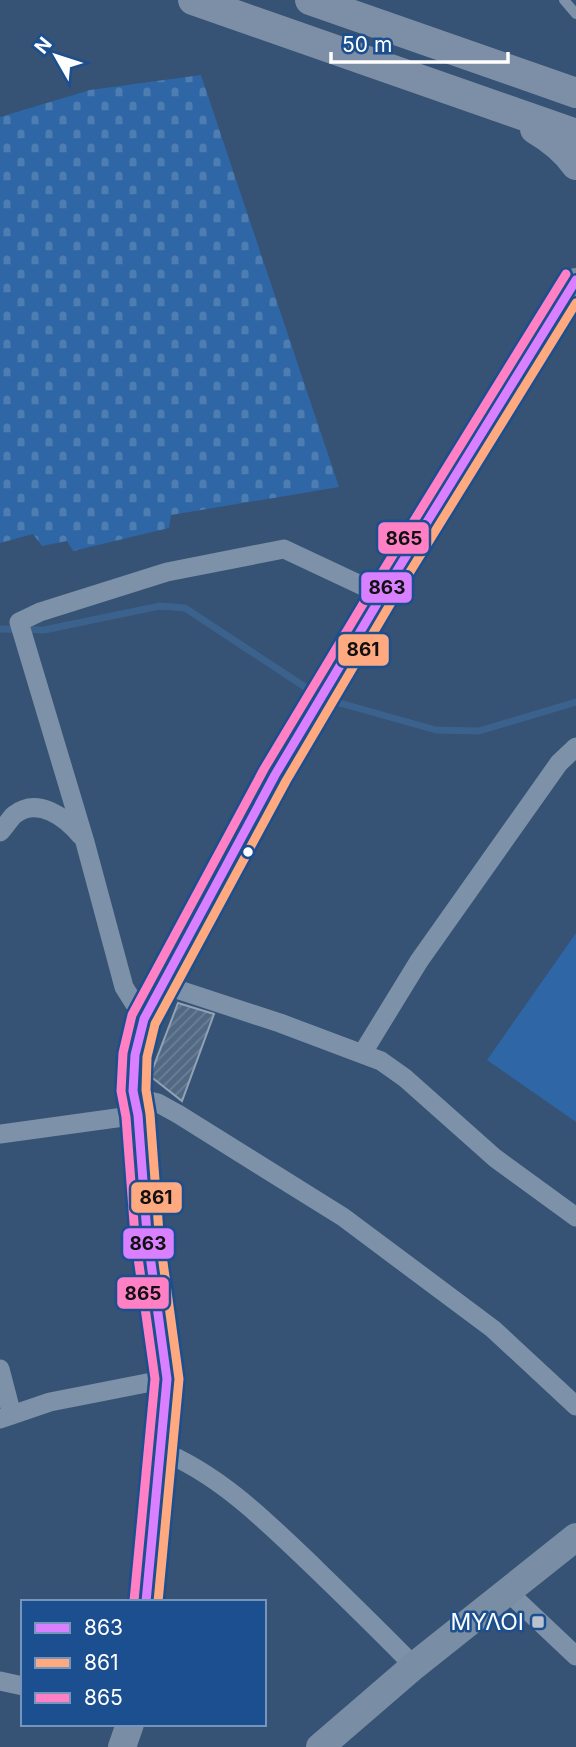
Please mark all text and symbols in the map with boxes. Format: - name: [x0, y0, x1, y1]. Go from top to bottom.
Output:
- north arrow: [21, 21, 91, 91]
- scale bar: [331, 21, 508, 65]
- text: 50 m: [342, 32, 392, 57]
- text: N: [30, 33, 57, 58]
- line badge: 865: [377, 521, 430, 555]
- text: 865: [386, 527, 422, 550]
- line badge: 863: [360, 571, 413, 604]
- text: 863: [369, 576, 405, 599]
- line badge: 861: [337, 633, 390, 667]
- text: 861: [347, 638, 379, 661]
- unlabelled marker: [241, 845, 255, 859]
- line badge: 861: [130, 1181, 183, 1214]
- text: 861: [140, 1186, 172, 1209]
- line badge: 863: [122, 1227, 175, 1260]
- text: 863: [130, 1232, 166, 1255]
- line badge: 865: [116, 1276, 170, 1310]
- text: 865: [125, 1282, 161, 1305]
- legend: [21, 1600, 266, 1726]
- place label: ΜΥΛΟΙ: [450, 1608, 524, 1636]
- marker: ΜΥΛΟΙ: [530, 1614, 546, 1630]
- text: 863: [84, 1615, 123, 1640]
- text: 861: [84, 1650, 119, 1675]
- text: 865: [84, 1685, 123, 1710]

